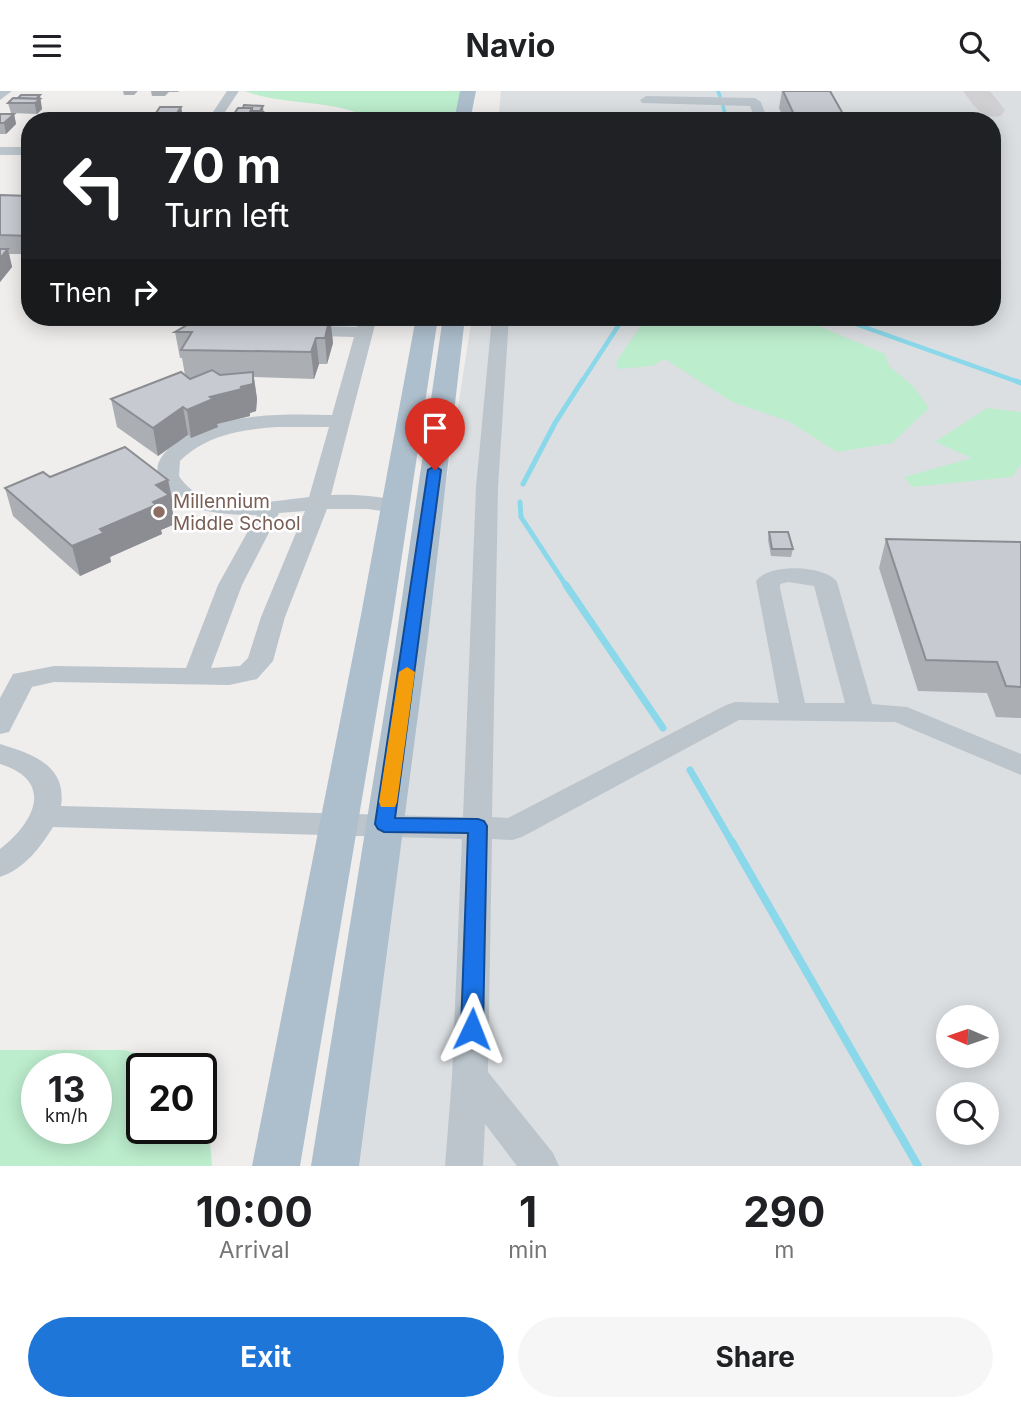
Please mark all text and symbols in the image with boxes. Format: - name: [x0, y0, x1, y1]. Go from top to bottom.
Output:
- text: Navio: [466, 26, 555, 65]
- icon: menu: [28, 27, 66, 65]
- icon: search: [955, 27, 993, 65]
- text: 70 m: [164, 136, 281, 195]
- icon: left: [49, 140, 140, 231]
- text: Turn left: [164, 196, 289, 235]
- icon: right: [126, 273, 164, 311]
- text: Then: [49, 277, 112, 308]
- pin: [405, 398, 465, 470]
- icon: arrive: [416, 409, 454, 447]
- place label: Millennium Middle School: [173, 490, 301, 535]
- marker: Millennium Middle School: [151, 504, 167, 520]
- position arrow: [435, 992, 509, 1066]
- north arrow: [936, 1005, 999, 1067]
- map controls: [936, 1005, 999, 1145]
- speed limit sign: 20: [126, 1053, 217, 1144]
- text: 13: [48, 1068, 85, 1110]
- button: search: [936, 1082, 999, 1145]
- text: km/h: [45, 1105, 88, 1126]
- text: 10:00: [196, 1186, 313, 1237]
- text: 1: [519, 1186, 537, 1237]
- text: 290: [743, 1186, 825, 1237]
- text: Arrival: [219, 1236, 290, 1264]
- text: min: [508, 1236, 548, 1264]
- text: m: [774, 1236, 794, 1264]
- button: Exit: [28, 1317, 504, 1397]
- button: Share: [518, 1317, 993, 1397]

